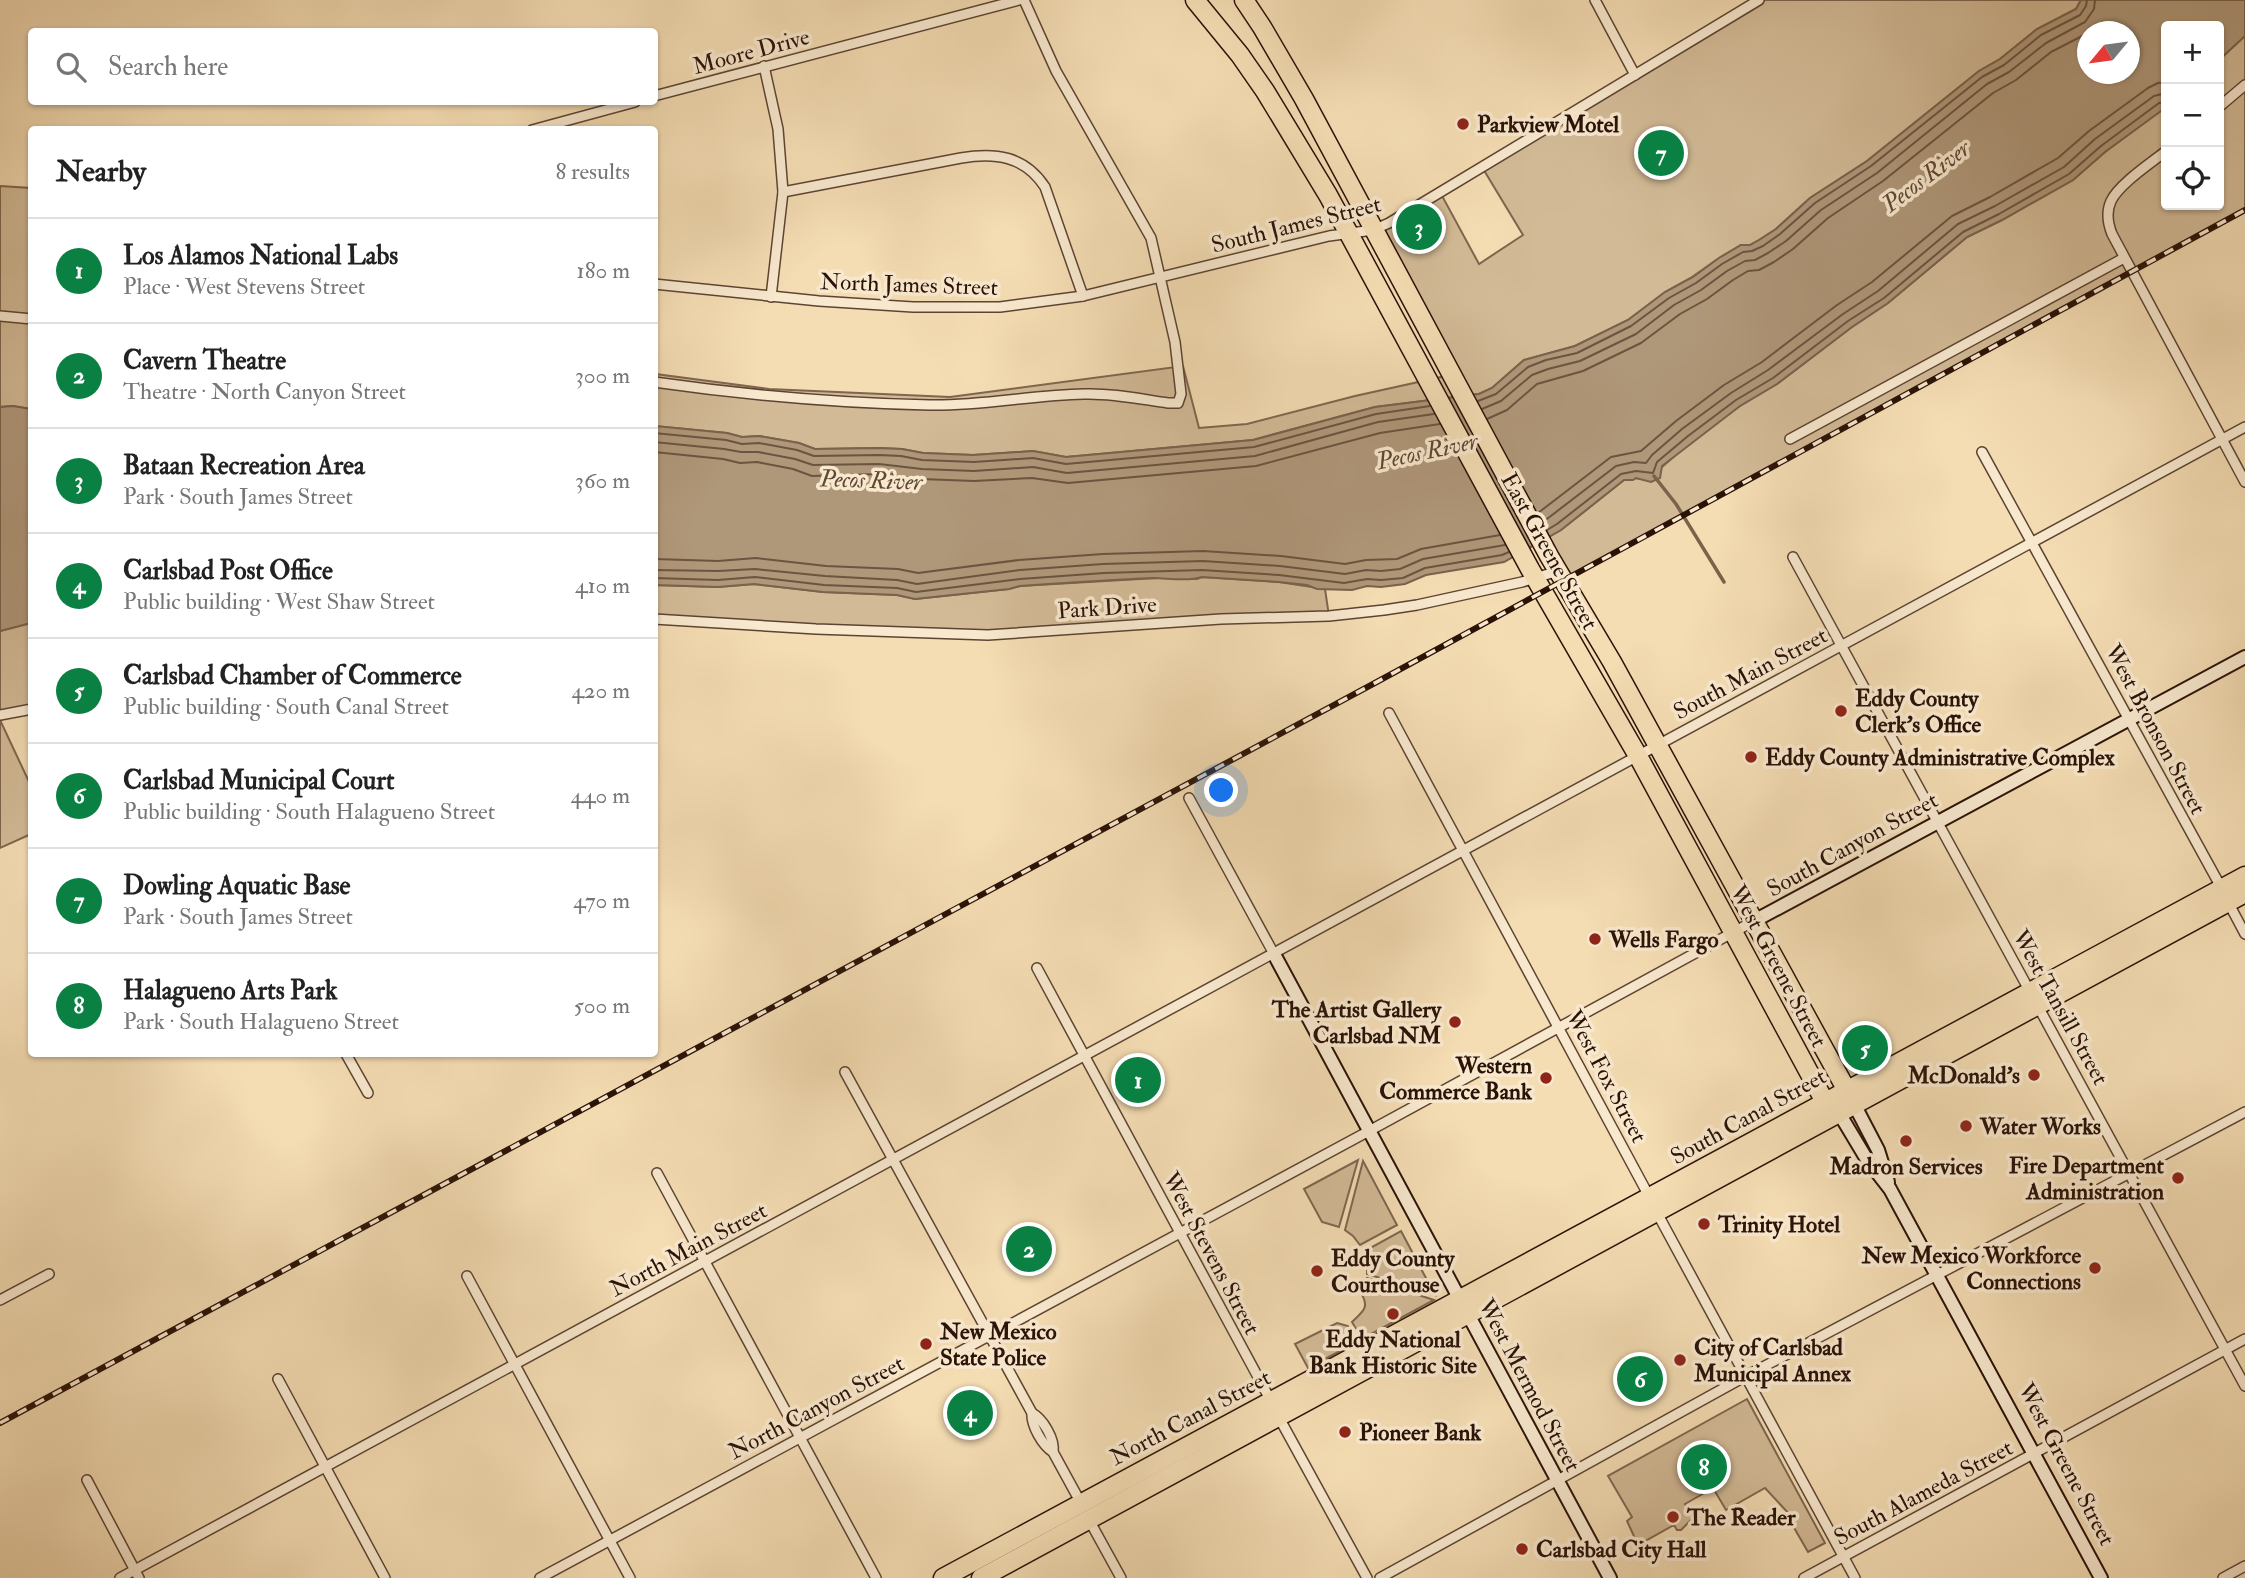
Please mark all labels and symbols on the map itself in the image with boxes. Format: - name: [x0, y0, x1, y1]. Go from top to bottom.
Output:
- north arrow: [2077, 21, 2140, 84]
- street label: Moore Drive: [690, 22, 813, 81]
- place label: Parkview Motel: [1477, 110, 1620, 139]
- marker: Parkview Motel: [1455, 116, 1471, 132]
- pin: 7: [1638, 127, 1684, 179]
- water label: Pecos River: [1875, 133, 1977, 220]
- street label: South James Street: [1208, 189, 1384, 260]
- pin: 3: [1396, 201, 1442, 253]
- street label: North James Street: [820, 267, 998, 302]
- water label: Pecos River: [1373, 425, 1481, 478]
- water label: Pecos River: [818, 463, 924, 498]
- street label: East Greene Street: [1494, 468, 1605, 635]
- street label: Park Drive: [1056, 590, 1158, 625]
- street label: South Main Street: [1668, 621, 1832, 726]
- street label: West Bronson Street: [2098, 638, 2213, 819]
- place label: Eddy County Clerk's Office: [1855, 684, 1982, 739]
- marker: Eddy County Clerk's Office: [1833, 703, 1849, 719]
- place label: Eddy County Administrative Complex: [1765, 743, 2116, 773]
- marker: Eddy County Administrative Complex: [1743, 749, 1759, 765]
- your location: [1204, 773, 1238, 807]
- street label: South Canyon Street: [1762, 785, 1943, 903]
- street label: West Greene Street: [1723, 879, 1834, 1052]
- street label: West Tansill Street: [2005, 924, 2115, 1090]
- place label: Wells Fargo: [1608, 925, 1719, 955]
- marker: Wells Fargo: [1587, 931, 1603, 947]
- place label: The Artist Gallery Carlsbad NM: [1271, 995, 1442, 1050]
- street label: West Fox Street: [1559, 1004, 1654, 1148]
- marker: The Artist Gallery Carlsbad NM: [1447, 1014, 1463, 1030]
- pin: 5: [1842, 1022, 1888, 1074]
- place label: Western Commerce Bank: [1379, 1051, 1533, 1106]
- pin: 1: [1115, 1054, 1161, 1106]
- place label: McDonald's: [1906, 1061, 2020, 1090]
- street label: South Canal Street: [1665, 1062, 1831, 1171]
- marker: McDonald's: [2026, 1067, 2042, 1083]
- marker: Western Commerce Bank: [1538, 1070, 1554, 1086]
- place label: Water Works: [1979, 1112, 2101, 1141]
- marker: Water Works: [1958, 1118, 1974, 1134]
- marker: Madron Services: [1898, 1133, 1914, 1149]
- place label: Fire Department Administration: [2009, 1151, 2165, 1206]
- place label: Madron Services: [1828, 1152, 1983, 1181]
- street label: West Stevens Street: [1156, 1166, 1267, 1340]
- marker: Fire Department Administration: [2170, 1170, 2186, 1186]
- street label: North Main Street: [605, 1196, 772, 1303]
- place label: Trinity Hotel: [1717, 1210, 1841, 1240]
- marker: Trinity Hotel: [1696, 1216, 1712, 1232]
- pin: 2: [1006, 1223, 1052, 1275]
- place label: New Mexico Workforce Connections: [1861, 1241, 2081, 1296]
- place label: Eddy County Courthouse: [1331, 1244, 1455, 1299]
- marker: New Mexico Workforce Connections: [2087, 1260, 2103, 1276]
- marker: Eddy County Courthouse: [1309, 1263, 1325, 1279]
- street label: West Mermod Street: [1471, 1293, 1587, 1477]
- marker: Eddy National Bank Historic Site: [1385, 1306, 1401, 1322]
- place label: New Mexico State Police: [939, 1317, 1057, 1372]
- place label: Eddy National Bank Historic Site: [1309, 1325, 1477, 1380]
- place label: City of Carlsbad Municipal Annex: [1693, 1333, 1852, 1389]
- marker: New Mexico State Police: [918, 1336, 934, 1352]
- street label: North Canyon Street: [723, 1349, 909, 1466]
- marker: City of Carlsbad Municipal Annex: [1672, 1352, 1688, 1368]
- pin: 6: [1617, 1353, 1663, 1405]
- street label: North Canal Street: [1105, 1363, 1276, 1472]
- street label: West Greene Street: [2011, 1377, 2122, 1550]
- pin: 4: [947, 1387, 993, 1439]
- place label: Pioneer Bank: [1359, 1418, 1482, 1447]
- marker: Pioneer Bank: [1337, 1424, 1353, 1440]
- street label: South Alameda Street: [1829, 1433, 2018, 1552]
- pin: 8: [1681, 1441, 1727, 1493]
- place label: The Reader: [1686, 1503, 1796, 1532]
- marker: The Reader: [1665, 1509, 1681, 1525]
- place label: Carlsbad City Hall: [1536, 1535, 1708, 1565]
- marker: Carlsbad City Hall: [1514, 1541, 1530, 1557]

